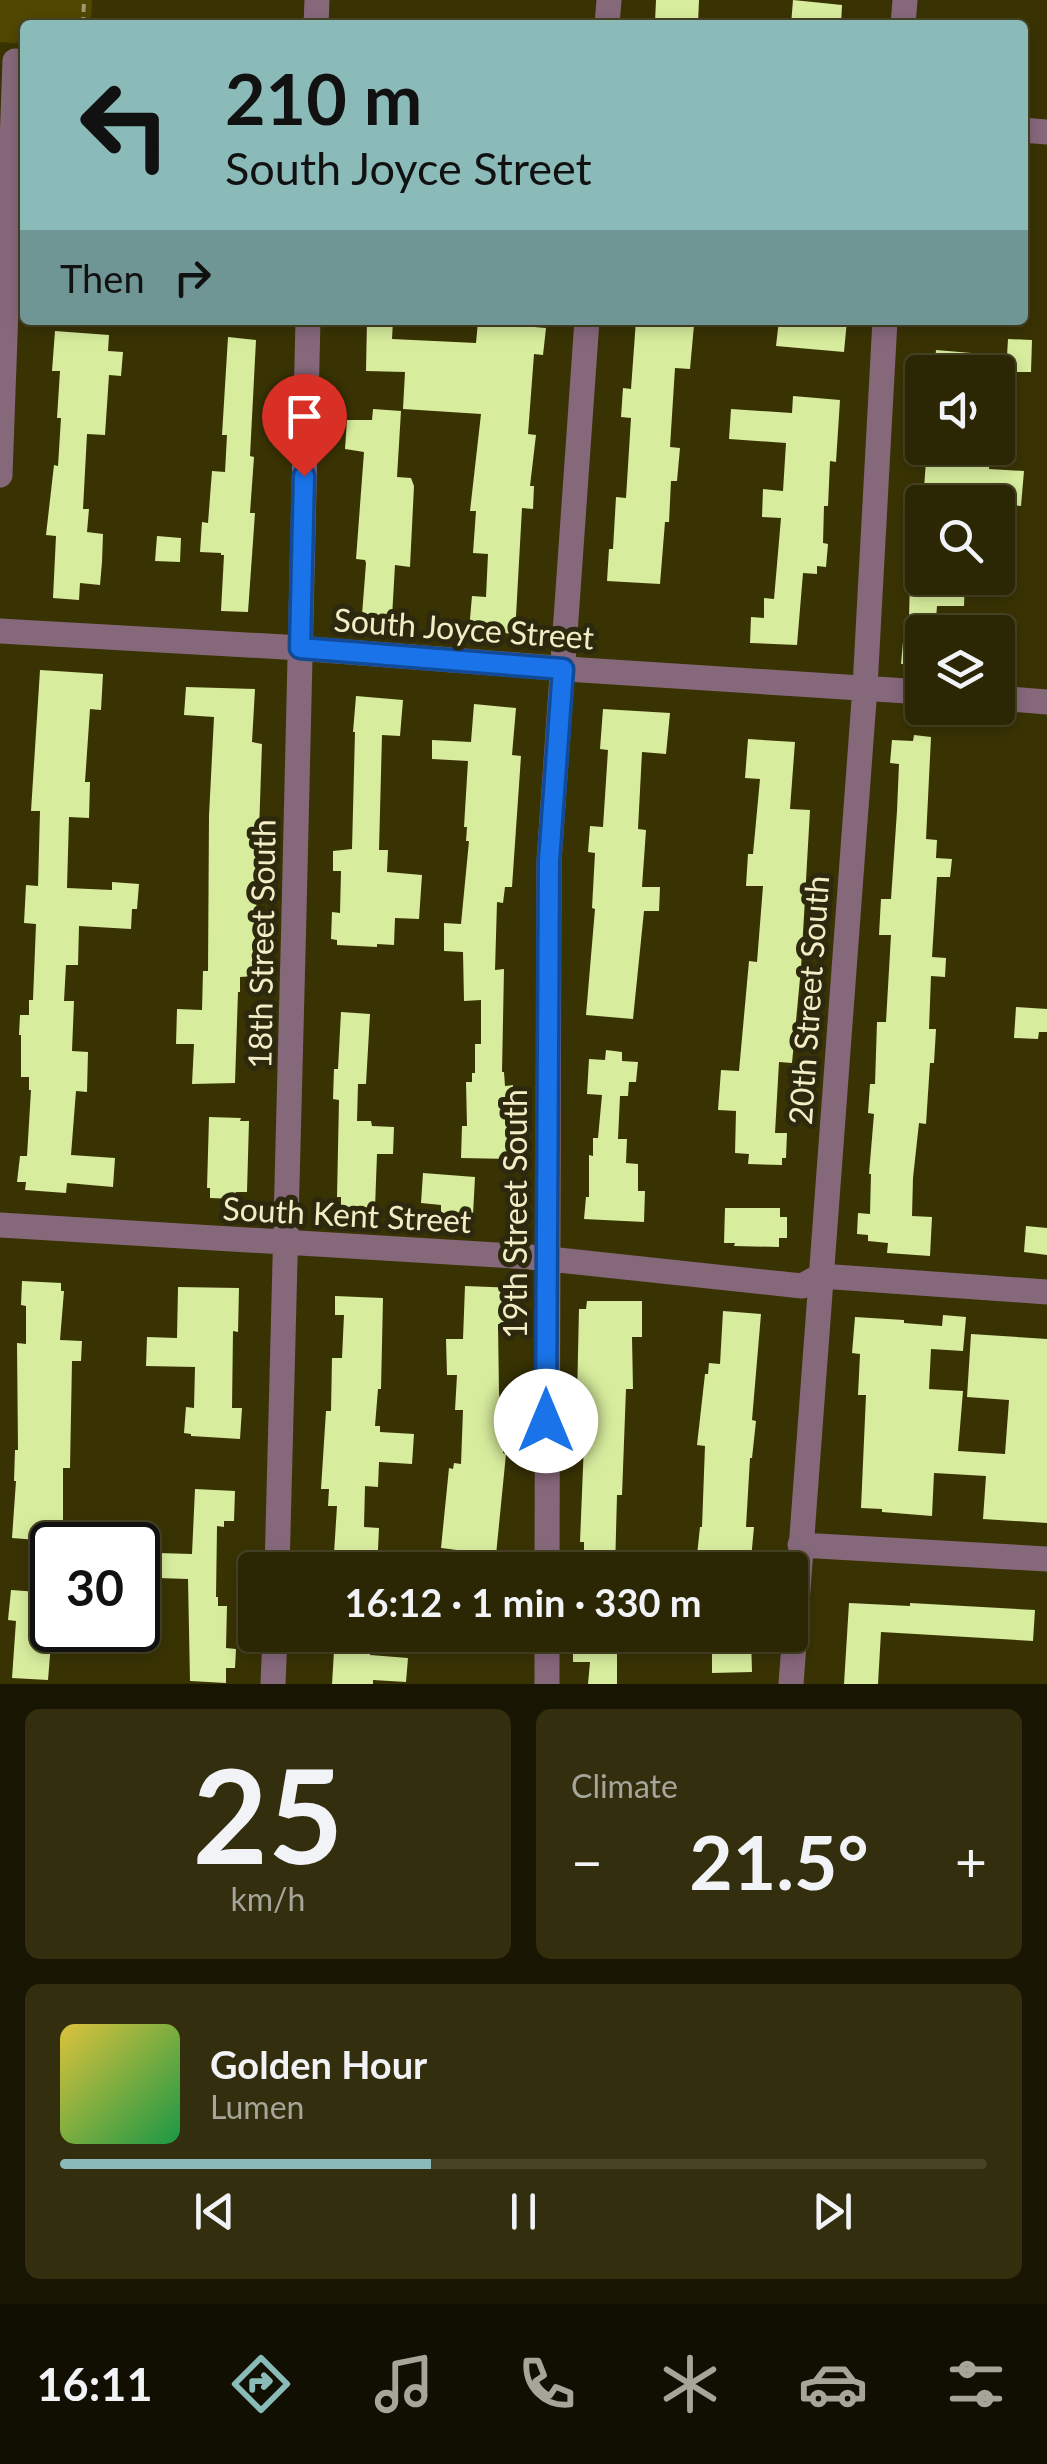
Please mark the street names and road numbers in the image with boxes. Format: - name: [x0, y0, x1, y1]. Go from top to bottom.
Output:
- street label: South Joyce Street: [333, 599, 596, 657]
- street label: 18th Street South: [239, 819, 283, 1069]
- street label: 20th Street South: [780, 874, 836, 1126]
- street label: 19th Street South: [495, 1089, 534, 1339]
- street label: South Kent Street: [222, 1188, 473, 1240]

